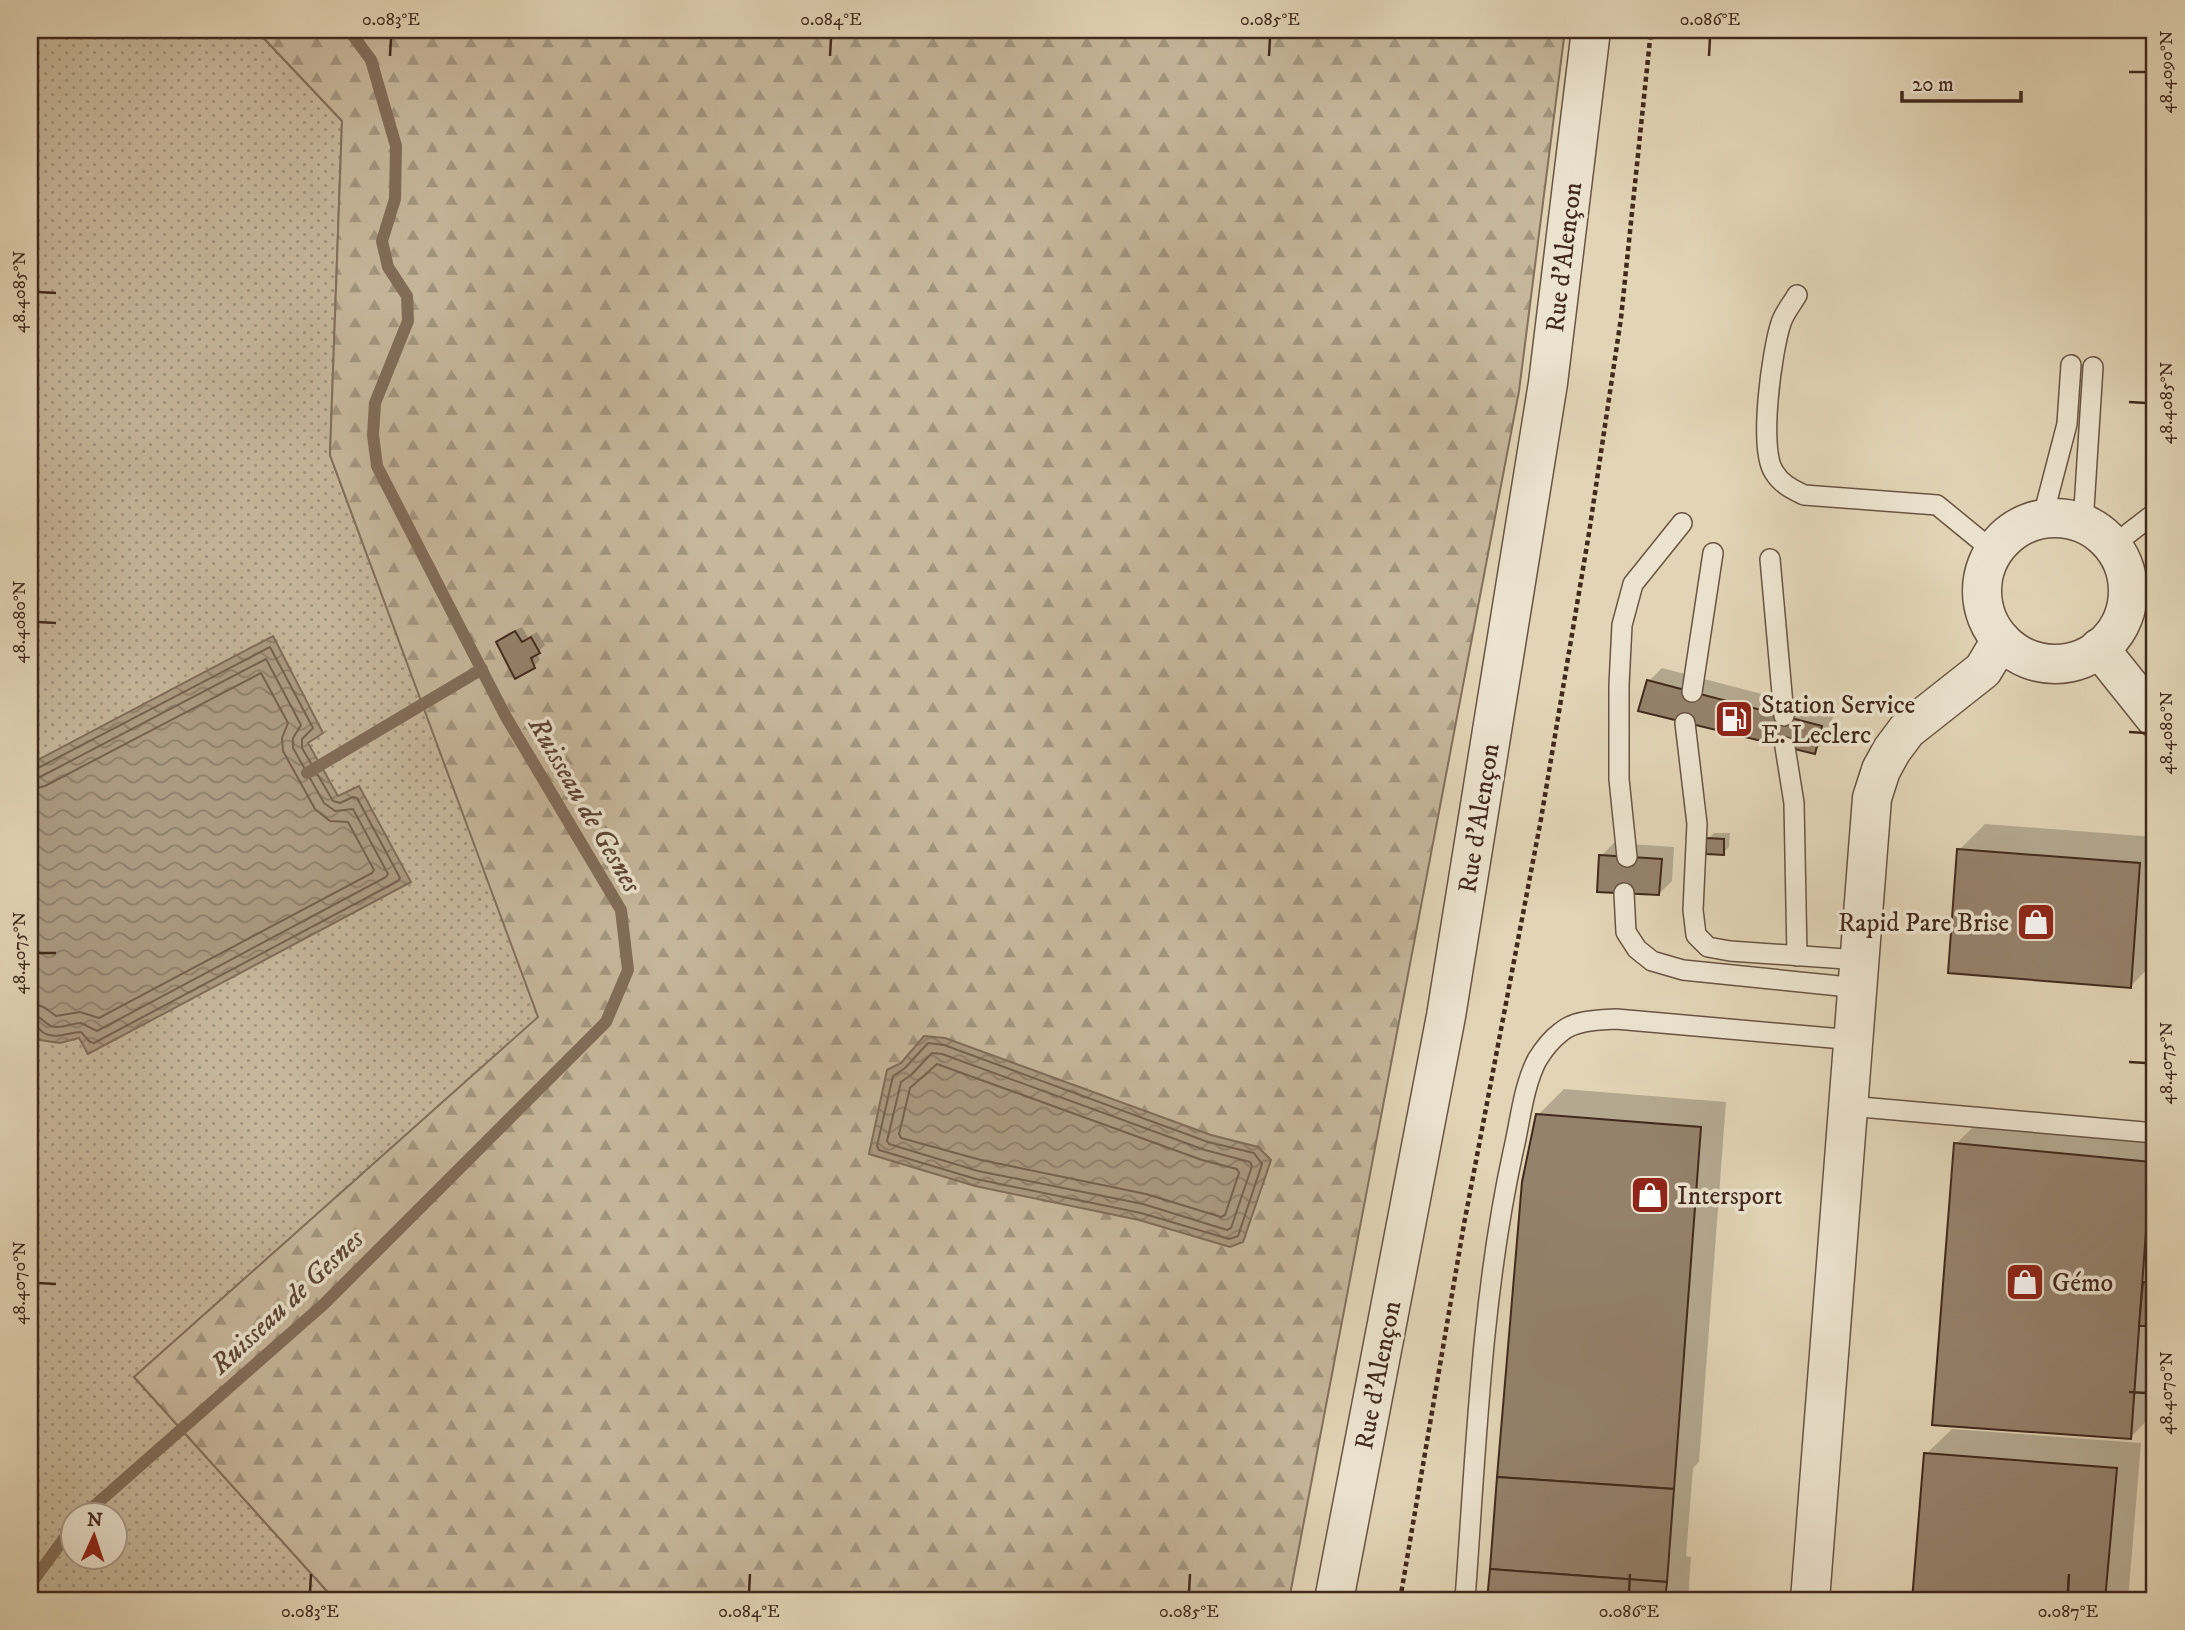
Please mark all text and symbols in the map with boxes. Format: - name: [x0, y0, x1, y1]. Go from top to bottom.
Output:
- text: 0.083°E: [362, 9, 420, 31]
- text: 0.084°E: [800, 9, 862, 31]
- text: 0.085°E: [1240, 9, 1300, 31]
- text: 0.086°E: [1680, 9, 1741, 31]
- text: 48.4090°N: [2156, 30, 2178, 114]
- scale bar: [1902, 60, 2021, 104]
- text: 20 m: [1912, 72, 1954, 98]
- street label: Rue d'Alençon: [1539, 180, 1590, 334]
- text: 48.4085°N: [9, 251, 31, 333]
- text: 48.4085°N: [2156, 362, 2178, 444]
- text: 48.4080°N: [9, 580, 31, 664]
- place label: Station Service E. Leclerc: [1761, 689, 1915, 752]
- text: 48.4080°N: [2156, 691, 2178, 775]
- fuel station icon: Station Service E. Leclerc: [1713, 698, 1755, 740]
- water label: Ruisseau de Gesnes: [520, 710, 649, 899]
- street label: Rue d'Alençon: [1451, 741, 1508, 895]
- shop icon: Rapid Pare Brise: [2015, 901, 2057, 943]
- place label: Rapid Pare Brise: [1838, 907, 2009, 940]
- text: 48.4075°N: [9, 911, 31, 994]
- text: 48.4075°N: [2156, 1021, 2178, 1104]
- shop icon: Intersport: [1629, 1174, 1671, 1216]
- place label: Intersport: [1677, 1180, 1782, 1213]
- water label: Ruisseau de Gesnes: [202, 1222, 371, 1383]
- text: 48.4070°N: [9, 1241, 31, 1325]
- shop icon: Gémo: [2004, 1261, 2046, 1303]
- place label: Gémo: [2052, 1267, 2113, 1300]
- street label: Rue d'Alençon: [1348, 1298, 1409, 1453]
- text: 48.4070°N: [2156, 1351, 2178, 1435]
- north arrow: [60, 1500, 130, 1570]
- text: N: [86, 1509, 104, 1532]
- text: 0.083°E: [281, 1601, 339, 1623]
- text: 0.084°E: [718, 1601, 780, 1623]
- text: 0.085°E: [1159, 1601, 1219, 1623]
- text: 0.086°E: [1599, 1601, 1660, 1623]
- text: 0.087°E: [2038, 1601, 2099, 1623]

